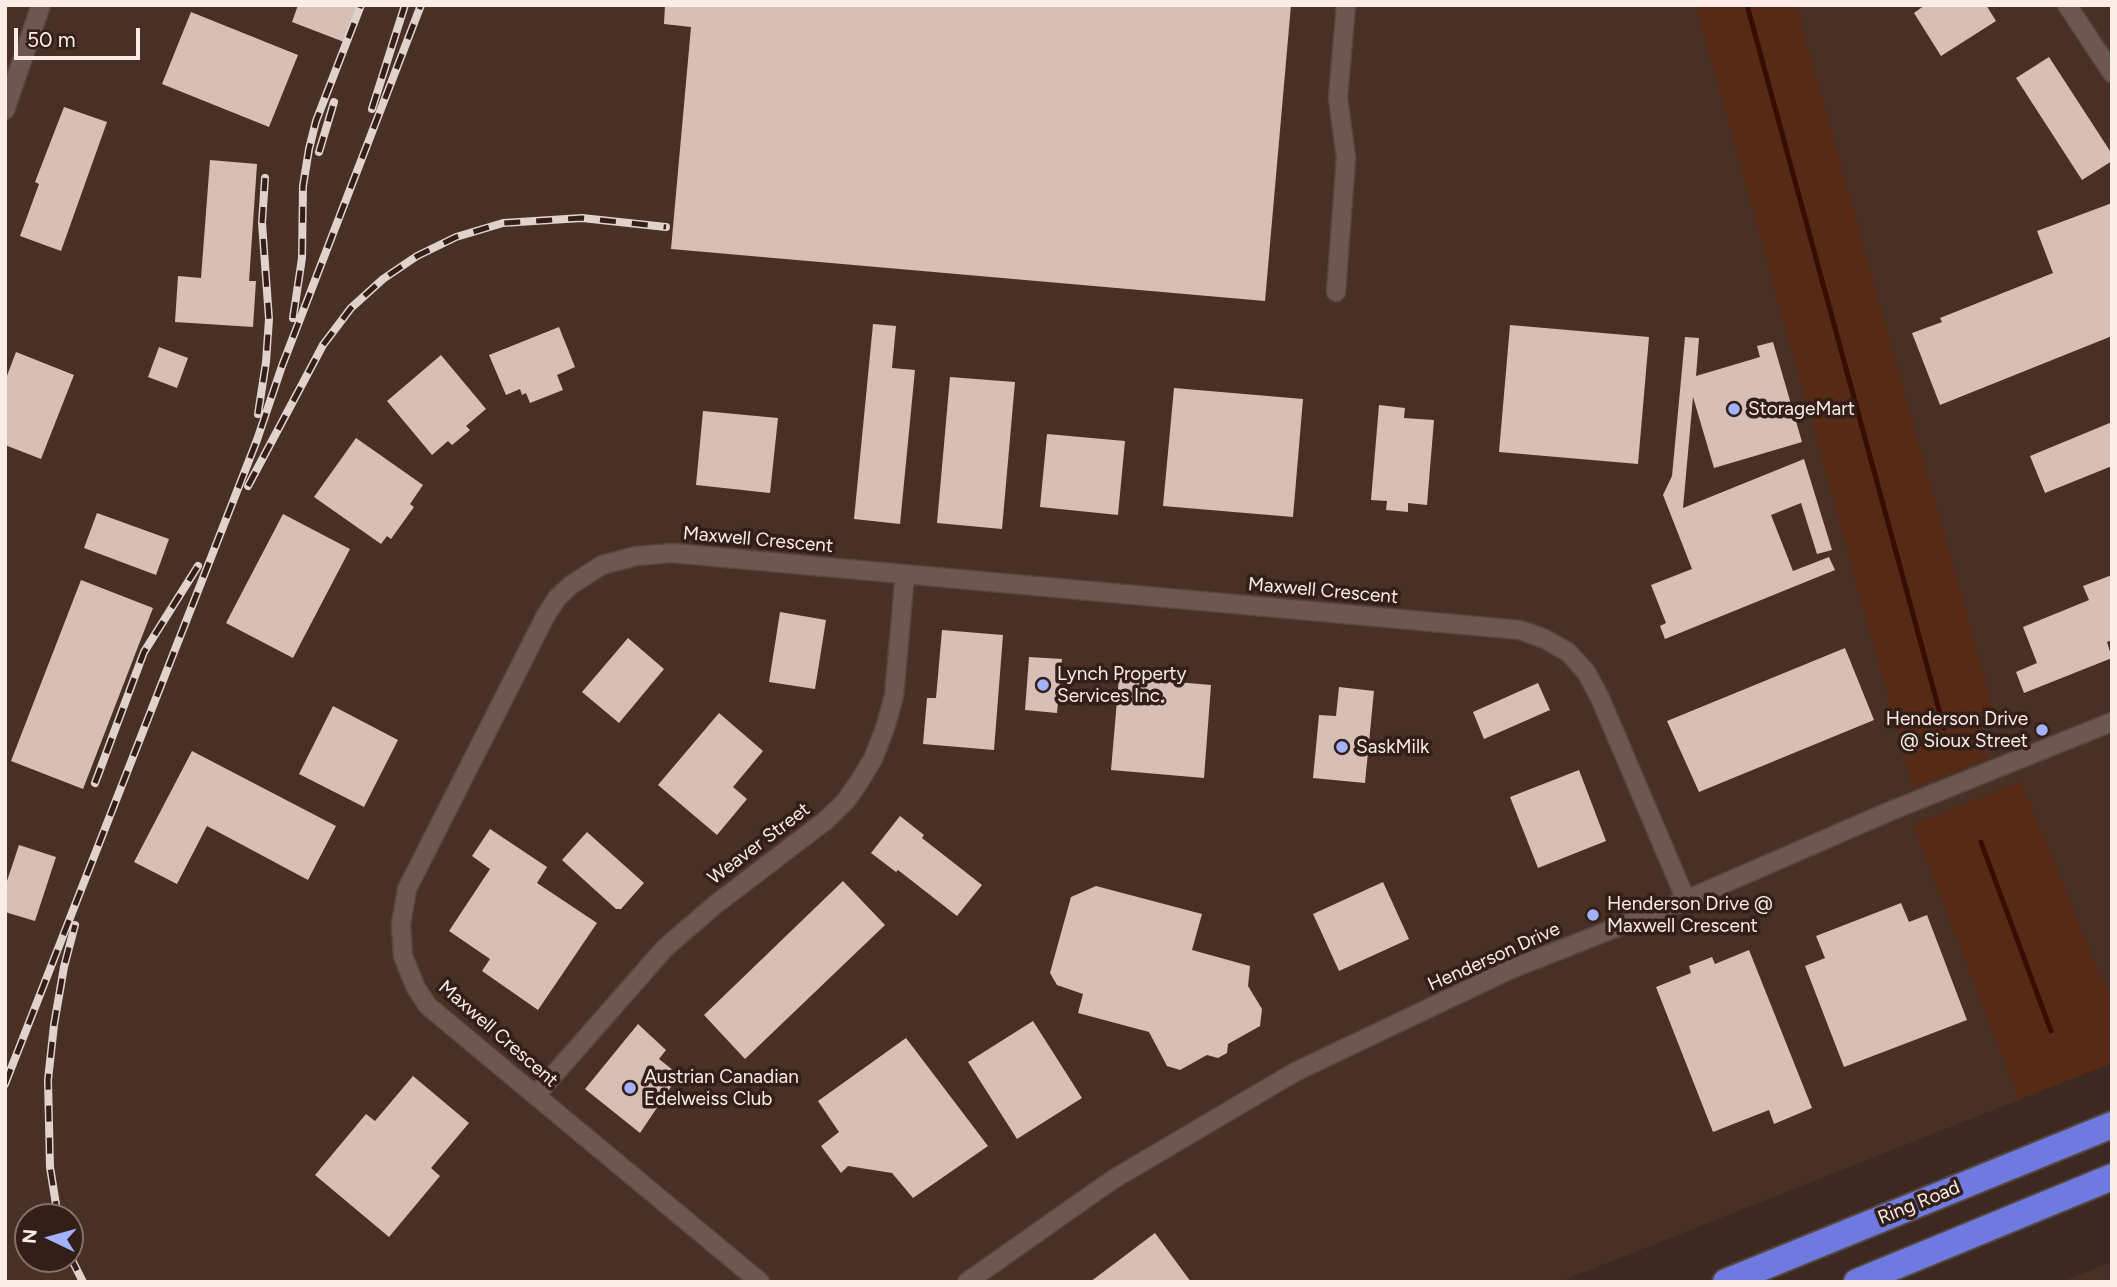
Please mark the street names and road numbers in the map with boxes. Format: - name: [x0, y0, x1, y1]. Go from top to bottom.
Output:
- street label: Maxwell Crescent: [682, 522, 834, 558]
- street label: Maxwell Crescent: [1247, 573, 1399, 609]
- street label: Weaver Street: [704, 798, 814, 890]
- street label: Henderson Drive: [1424, 918, 1564, 996]
- street label: Maxwell Crescent: [434, 976, 562, 1092]
- street label: Ring Road: [1875, 1176, 1963, 1230]

